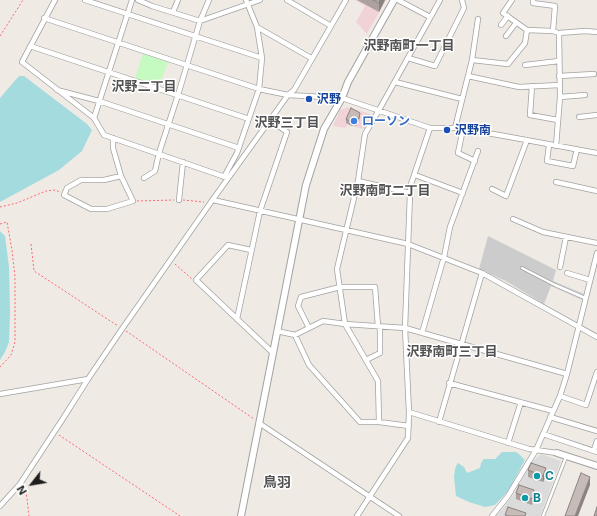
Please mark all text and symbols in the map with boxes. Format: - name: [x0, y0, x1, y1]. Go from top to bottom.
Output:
- district label: 沢野南町一丁目: [364, 38, 454, 54]
- district label: 沢野二丁目: [112, 79, 176, 95]
- place label: 沢野: [317, 92, 341, 106]
- marker: 沢野: [304, 94, 314, 104]
- place label: ローソン: [362, 114, 410, 128]
- district label: 沢野三丁目: [255, 115, 319, 131]
- marker: ローソン: [349, 116, 359, 126]
- place label: 沢野南: [455, 123, 491, 137]
- marker: 沢野南: [442, 125, 452, 135]
- district label: 沢野南町二丁目: [340, 183, 430, 199]
- district label: 沢野南町三丁目: [407, 344, 497, 360]
- north arrow: [12, 464, 52, 504]
- place label: C: [545, 469, 554, 483]
- marker: C: [532, 471, 542, 481]
- district label: 鳥羽: [263, 475, 291, 491]
- text: N: [14, 483, 30, 497]
- place label: B: [533, 491, 541, 505]
- marker: B: [520, 493, 530, 503]

